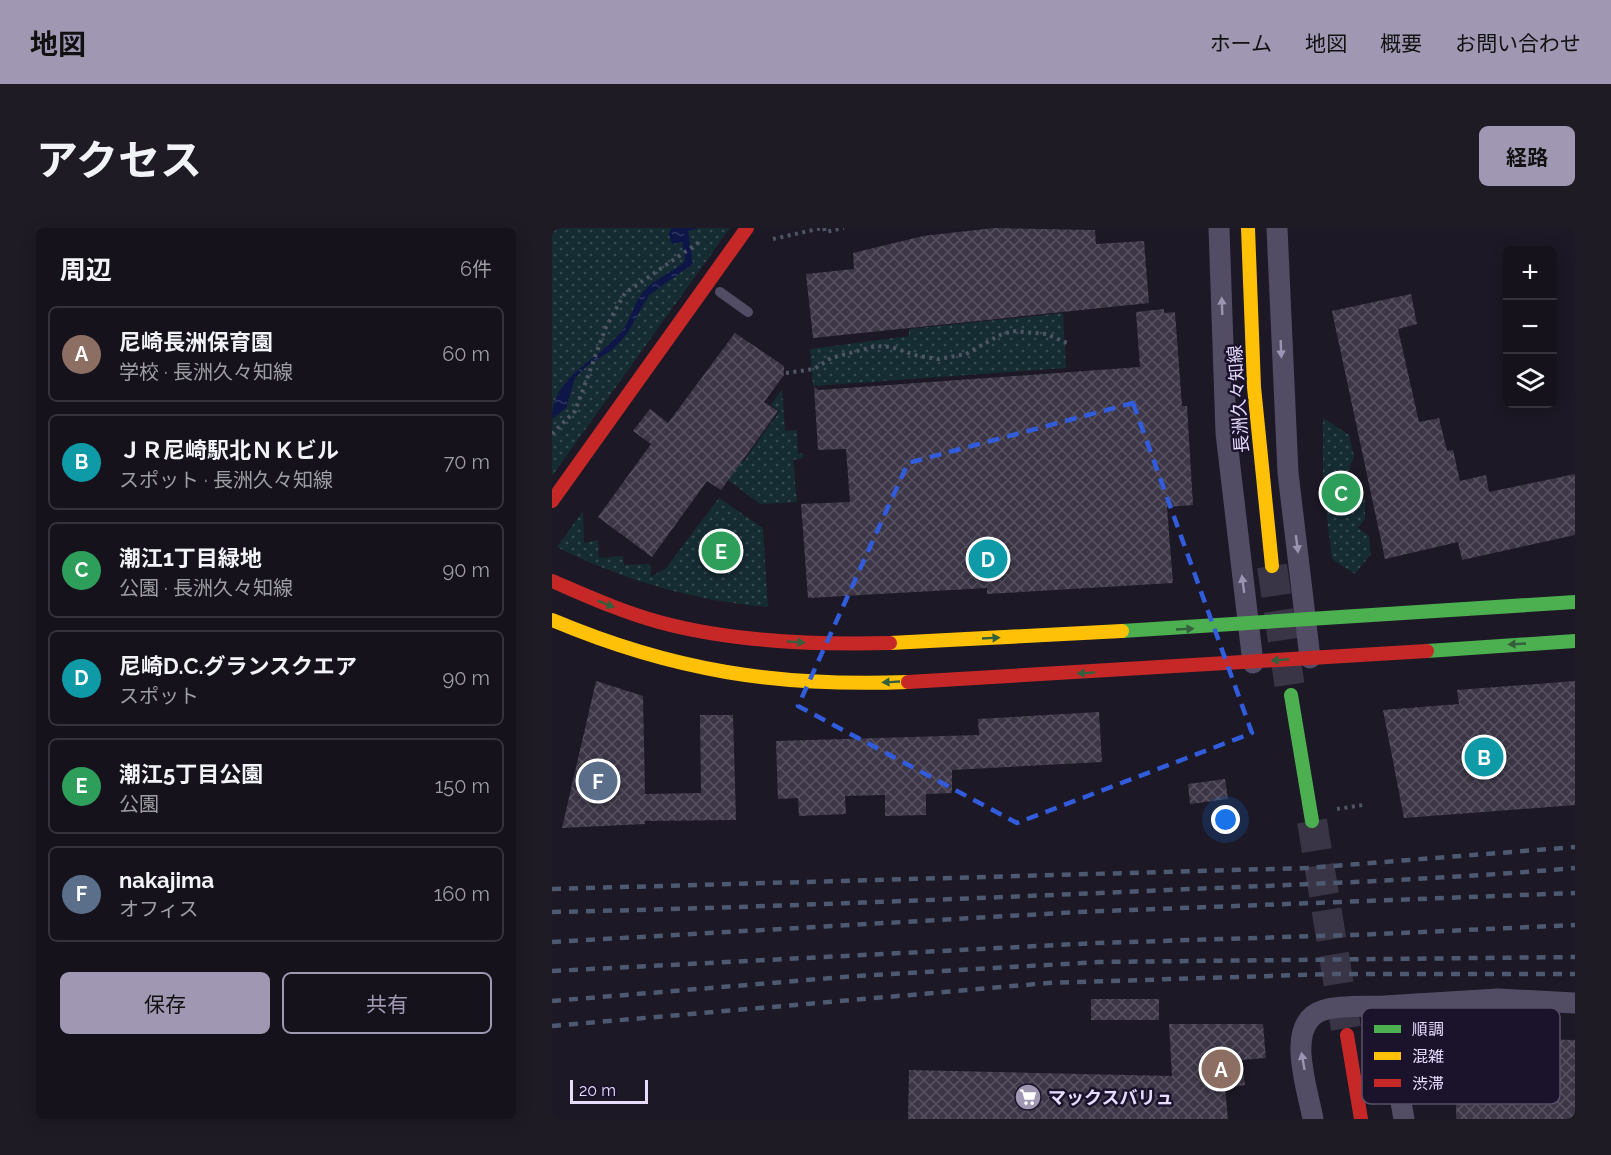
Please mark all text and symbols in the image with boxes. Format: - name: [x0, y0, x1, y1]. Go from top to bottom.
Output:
- text: 地図: [30, 28, 86, 61]
- text: ホーム: [1210, 31, 1272, 56]
- text: 地図: [1305, 31, 1347, 56]
- text: 概要: [1380, 31, 1422, 56]
- text: お問い合わせ: [1455, 31, 1581, 56]
- button: 経路: [1479, 126, 1575, 186]
- text: アクセス: [36, 136, 202, 185]
- map controls: [1503, 246, 1557, 408]
- button: +: [1503, 246, 1557, 300]
- text: 周辺: [60, 255, 112, 285]
- text: 6件: [460, 257, 492, 281]
- one-way arrow: [1217, 296, 1226, 315]
- button: −: [1503, 300, 1557, 354]
- text: 尼崎長洲保育園: [119, 329, 273, 355]
- one-way arrow: [1277, 340, 1286, 359]
- text: A: [75, 342, 88, 366]
- text: 60 m: [442, 342, 490, 366]
- street label: 長洲久々知線: [1224, 344, 1252, 454]
- button: layers: [1503, 354, 1557, 408]
- text: 学校 · 長洲久々知線: [119, 360, 293, 384]
- text: ＪＲ尼崎駅北ＮＫビル: [119, 437, 339, 463]
- text: B: [75, 450, 88, 474]
- text: 70 m: [444, 450, 490, 474]
- text: スポット · 長洲久々知線: [119, 468, 333, 492]
- pin: C: [1322, 470, 1360, 516]
- pin: E: [702, 528, 740, 574]
- one-way arrow: [1293, 534, 1302, 553]
- pin: D: [968, 536, 1008, 582]
- text: 潮江1丁目緑地: [119, 545, 262, 571]
- text: C: [75, 558, 88, 582]
- text: 90 m: [443, 558, 490, 582]
- one-way arrow: [1238, 574, 1248, 593]
- text: 公園 · 長洲久々知線: [119, 576, 293, 600]
- one-way arrow: [597, 599, 615, 609]
- one-way arrow: [1176, 624, 1195, 633]
- one-way arrow: [981, 634, 1000, 643]
- one-way arrow: [786, 637, 805, 647]
- one-way arrow: [1507, 639, 1526, 649]
- text: 尼崎D.C.グランスクエア: [119, 653, 357, 679]
- one-way arrow: [1271, 655, 1290, 665]
- text: D: [74, 666, 89, 690]
- text: 90 m: [443, 666, 490, 690]
- one-way arrow: [1076, 668, 1095, 677]
- one-way arrow: [881, 677, 900, 686]
- text: スポット: [119, 684, 199, 708]
- pin: B: [1464, 734, 1504, 780]
- pin: F: [578, 758, 618, 804]
- text: 潮江5丁目公園: [119, 761, 263, 787]
- text: E: [75, 774, 88, 798]
- text: 150 m: [435, 774, 490, 798]
- text: 公園: [119, 792, 159, 816]
- your location: [1211, 805, 1240, 834]
- text: nakajima: [119, 867, 214, 893]
- text: F: [76, 882, 87, 906]
- text: 160 m: [434, 882, 490, 906]
- text: オフィス: [119, 897, 199, 921]
- button: 保存: [60, 972, 270, 1034]
- button: 共有: [282, 972, 492, 1034]
- legend: [1362, 1008, 1560, 1104]
- text: 順調: [1412, 1020, 1444, 1039]
- pin: A: [1202, 1046, 1240, 1092]
- text: 混雑: [1412, 1047, 1444, 1066]
- one-way arrow: [1298, 1052, 1307, 1071]
- text: 渋滞: [1412, 1074, 1444, 1093]
- scale bar: [570, 1077, 648, 1104]
- text: 20 m: [579, 1081, 616, 1100]
- supermarket icon: マックスバリュ: [1013, 1082, 1043, 1112]
- place label: マックスバリュ: [1048, 1087, 1173, 1108]

